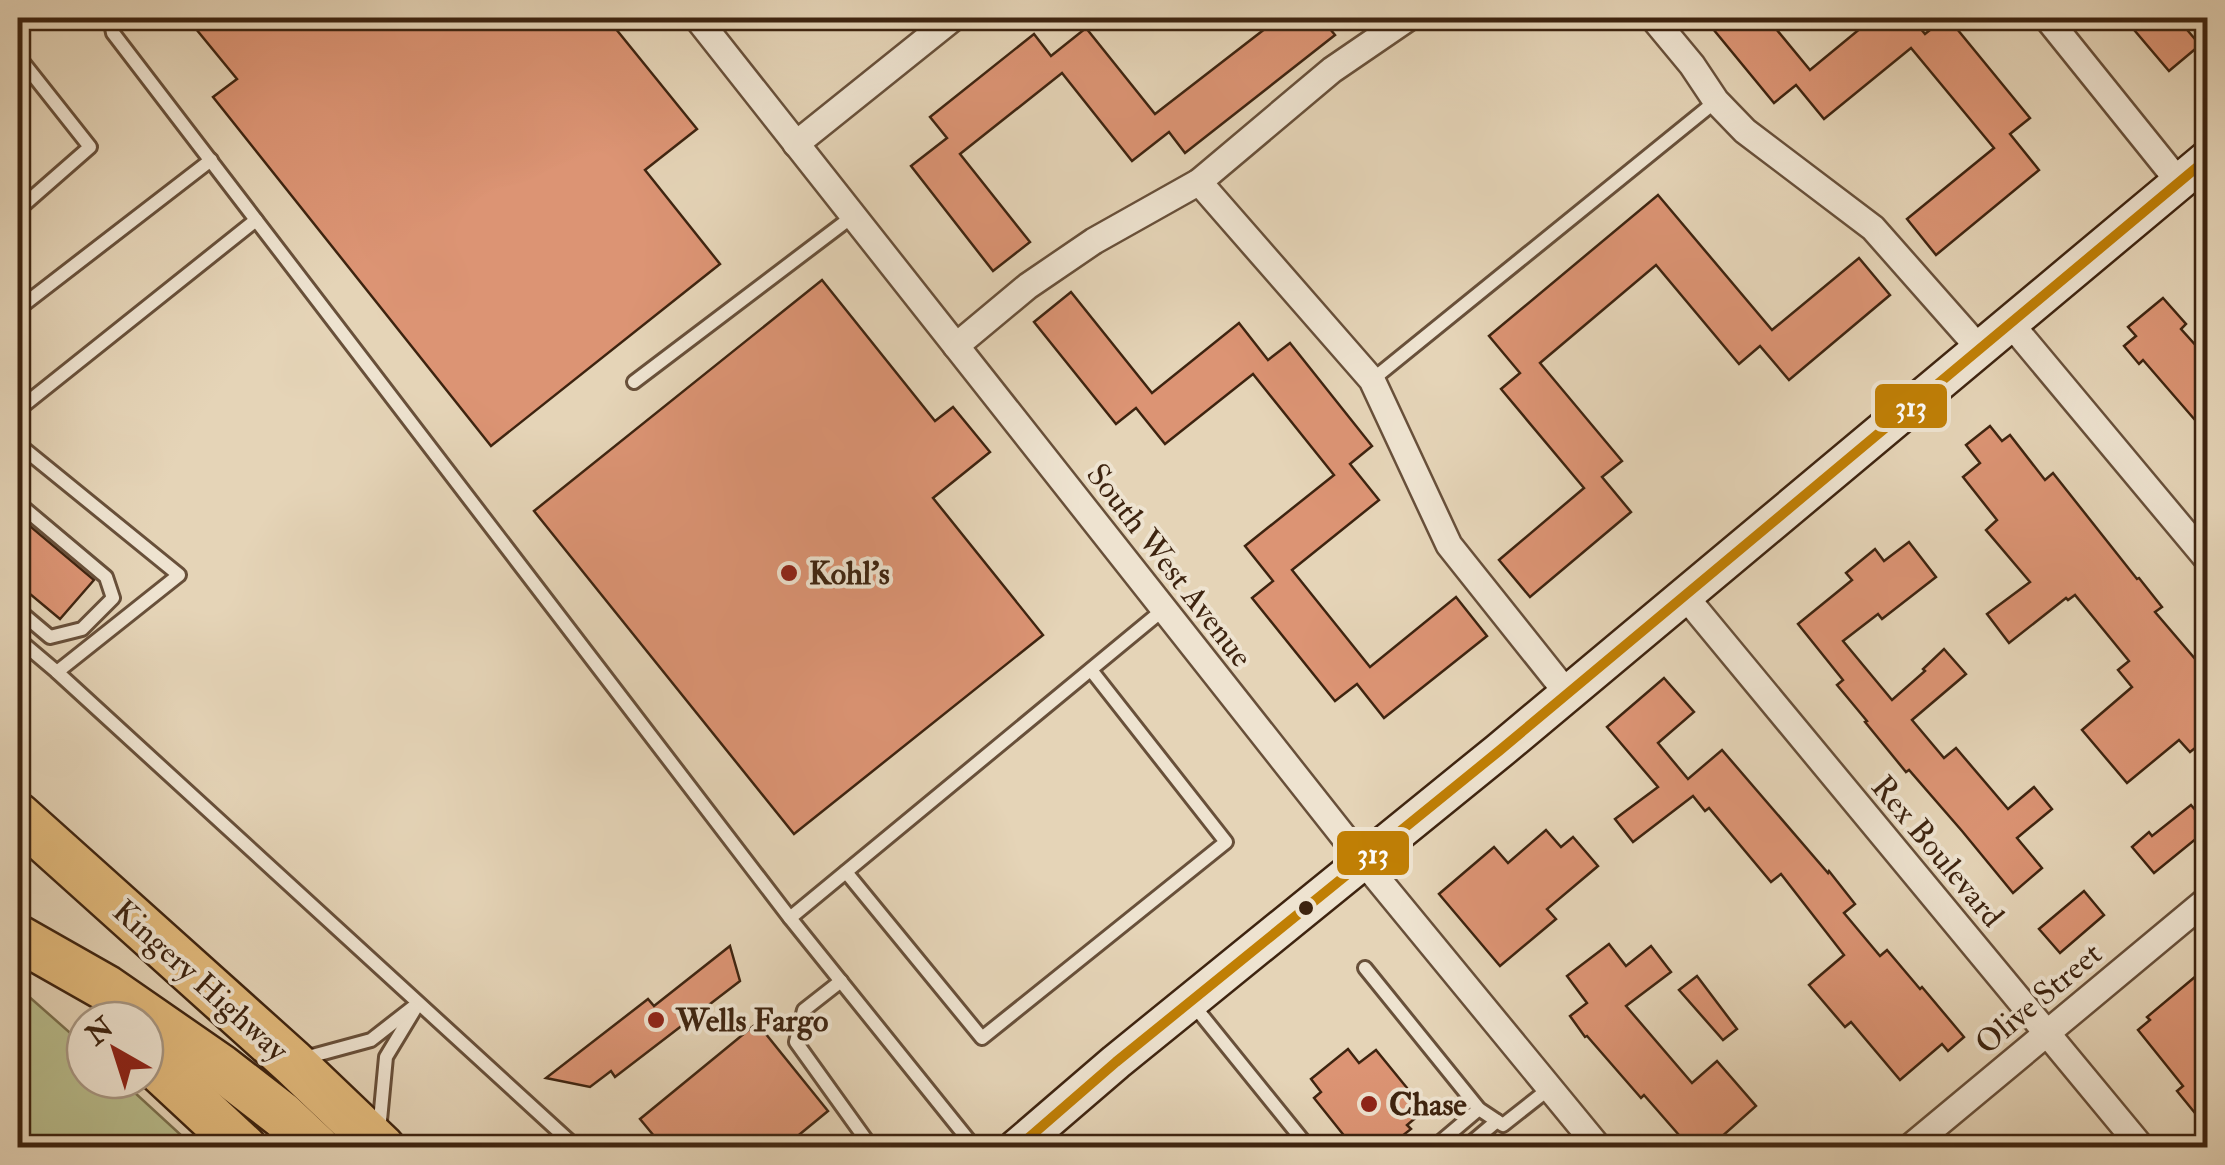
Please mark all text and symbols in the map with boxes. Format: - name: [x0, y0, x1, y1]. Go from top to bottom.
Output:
- line badge: 313: [1873, 382, 1949, 430]
- text: 313: [1895, 390, 1927, 425]
- street label: South West Avenue: [1077, 456, 1261, 675]
- place label: Kohl's: [809, 554, 890, 594]
- marker: Kohl's: [778, 562, 800, 584]
- street label: Rex Boulevard: [1862, 768, 2012, 936]
- line badge: 313: [1335, 829, 1411, 877]
- text: 313: [1357, 837, 1389, 872]
- street label: Kingery Highway: [104, 891, 297, 1071]
- unlabelled marker: [1296, 898, 1316, 918]
- street label: Olive Street: [1967, 934, 2110, 1063]
- north arrow: [65, 1000, 165, 1100]
- place label: Wells Fargo: [675, 1001, 828, 1041]
- marker: Wells Fargo: [645, 1009, 667, 1031]
- text: N: [79, 1010, 122, 1054]
- place label: Chase: [1389, 1085, 1467, 1125]
- marker: Chase: [1358, 1093, 1380, 1115]

